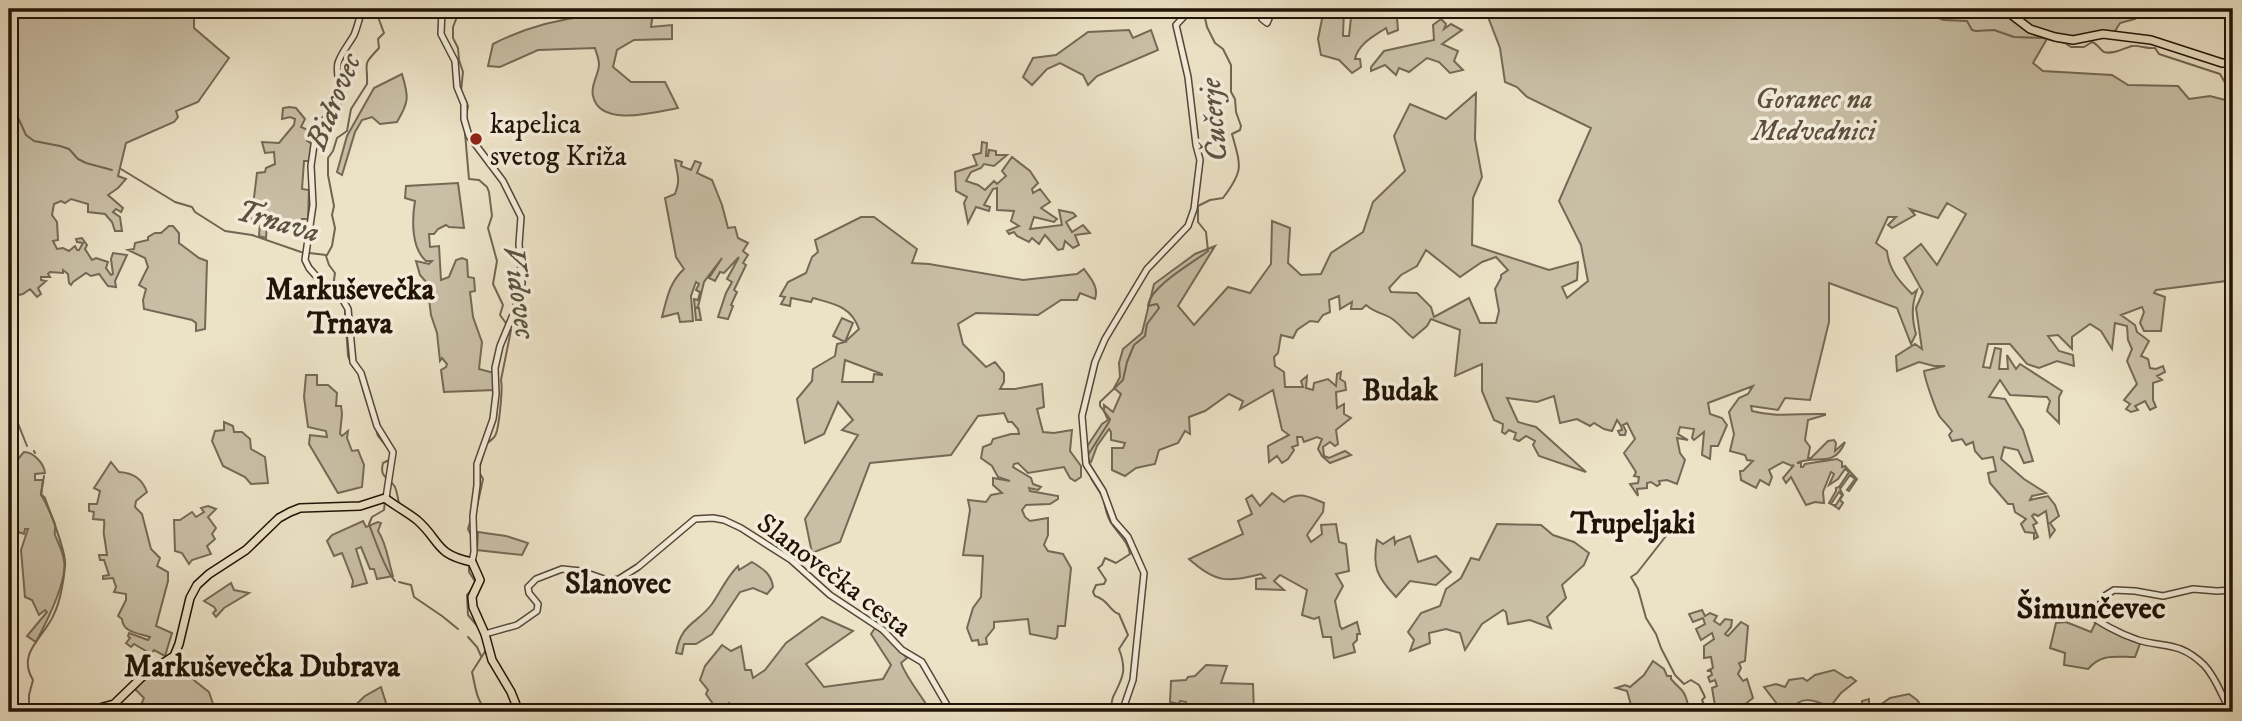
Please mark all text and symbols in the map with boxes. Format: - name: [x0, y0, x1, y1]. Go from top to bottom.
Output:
- water label: Bidrovec: [298, 47, 371, 156]
- water label: Čučerje: [1191, 76, 1237, 163]
- park label: Goranec na Medvednici: [1750, 82, 1877, 149]
- place label: kapelica svetog Križa: [490, 107, 627, 174]
- marker: kapelica svetog Križa: [468, 131, 484, 147]
- water label: Trnava: [232, 193, 323, 252]
- water label: Vidovec: [494, 243, 544, 342]
- district label: Markuševečka Trnava: [266, 272, 436, 343]
- district label: Budak: [1362, 373, 1439, 410]
- street label: Slanovečka cesta: [750, 506, 918, 645]
- district label: Trupeljaki: [1570, 506, 1695, 543]
- district label: Slanovec: [565, 566, 671, 603]
- district label: Šimunčevec: [2016, 588, 2166, 629]
- district label: Markuševečka Dubrava: [124, 649, 401, 686]

